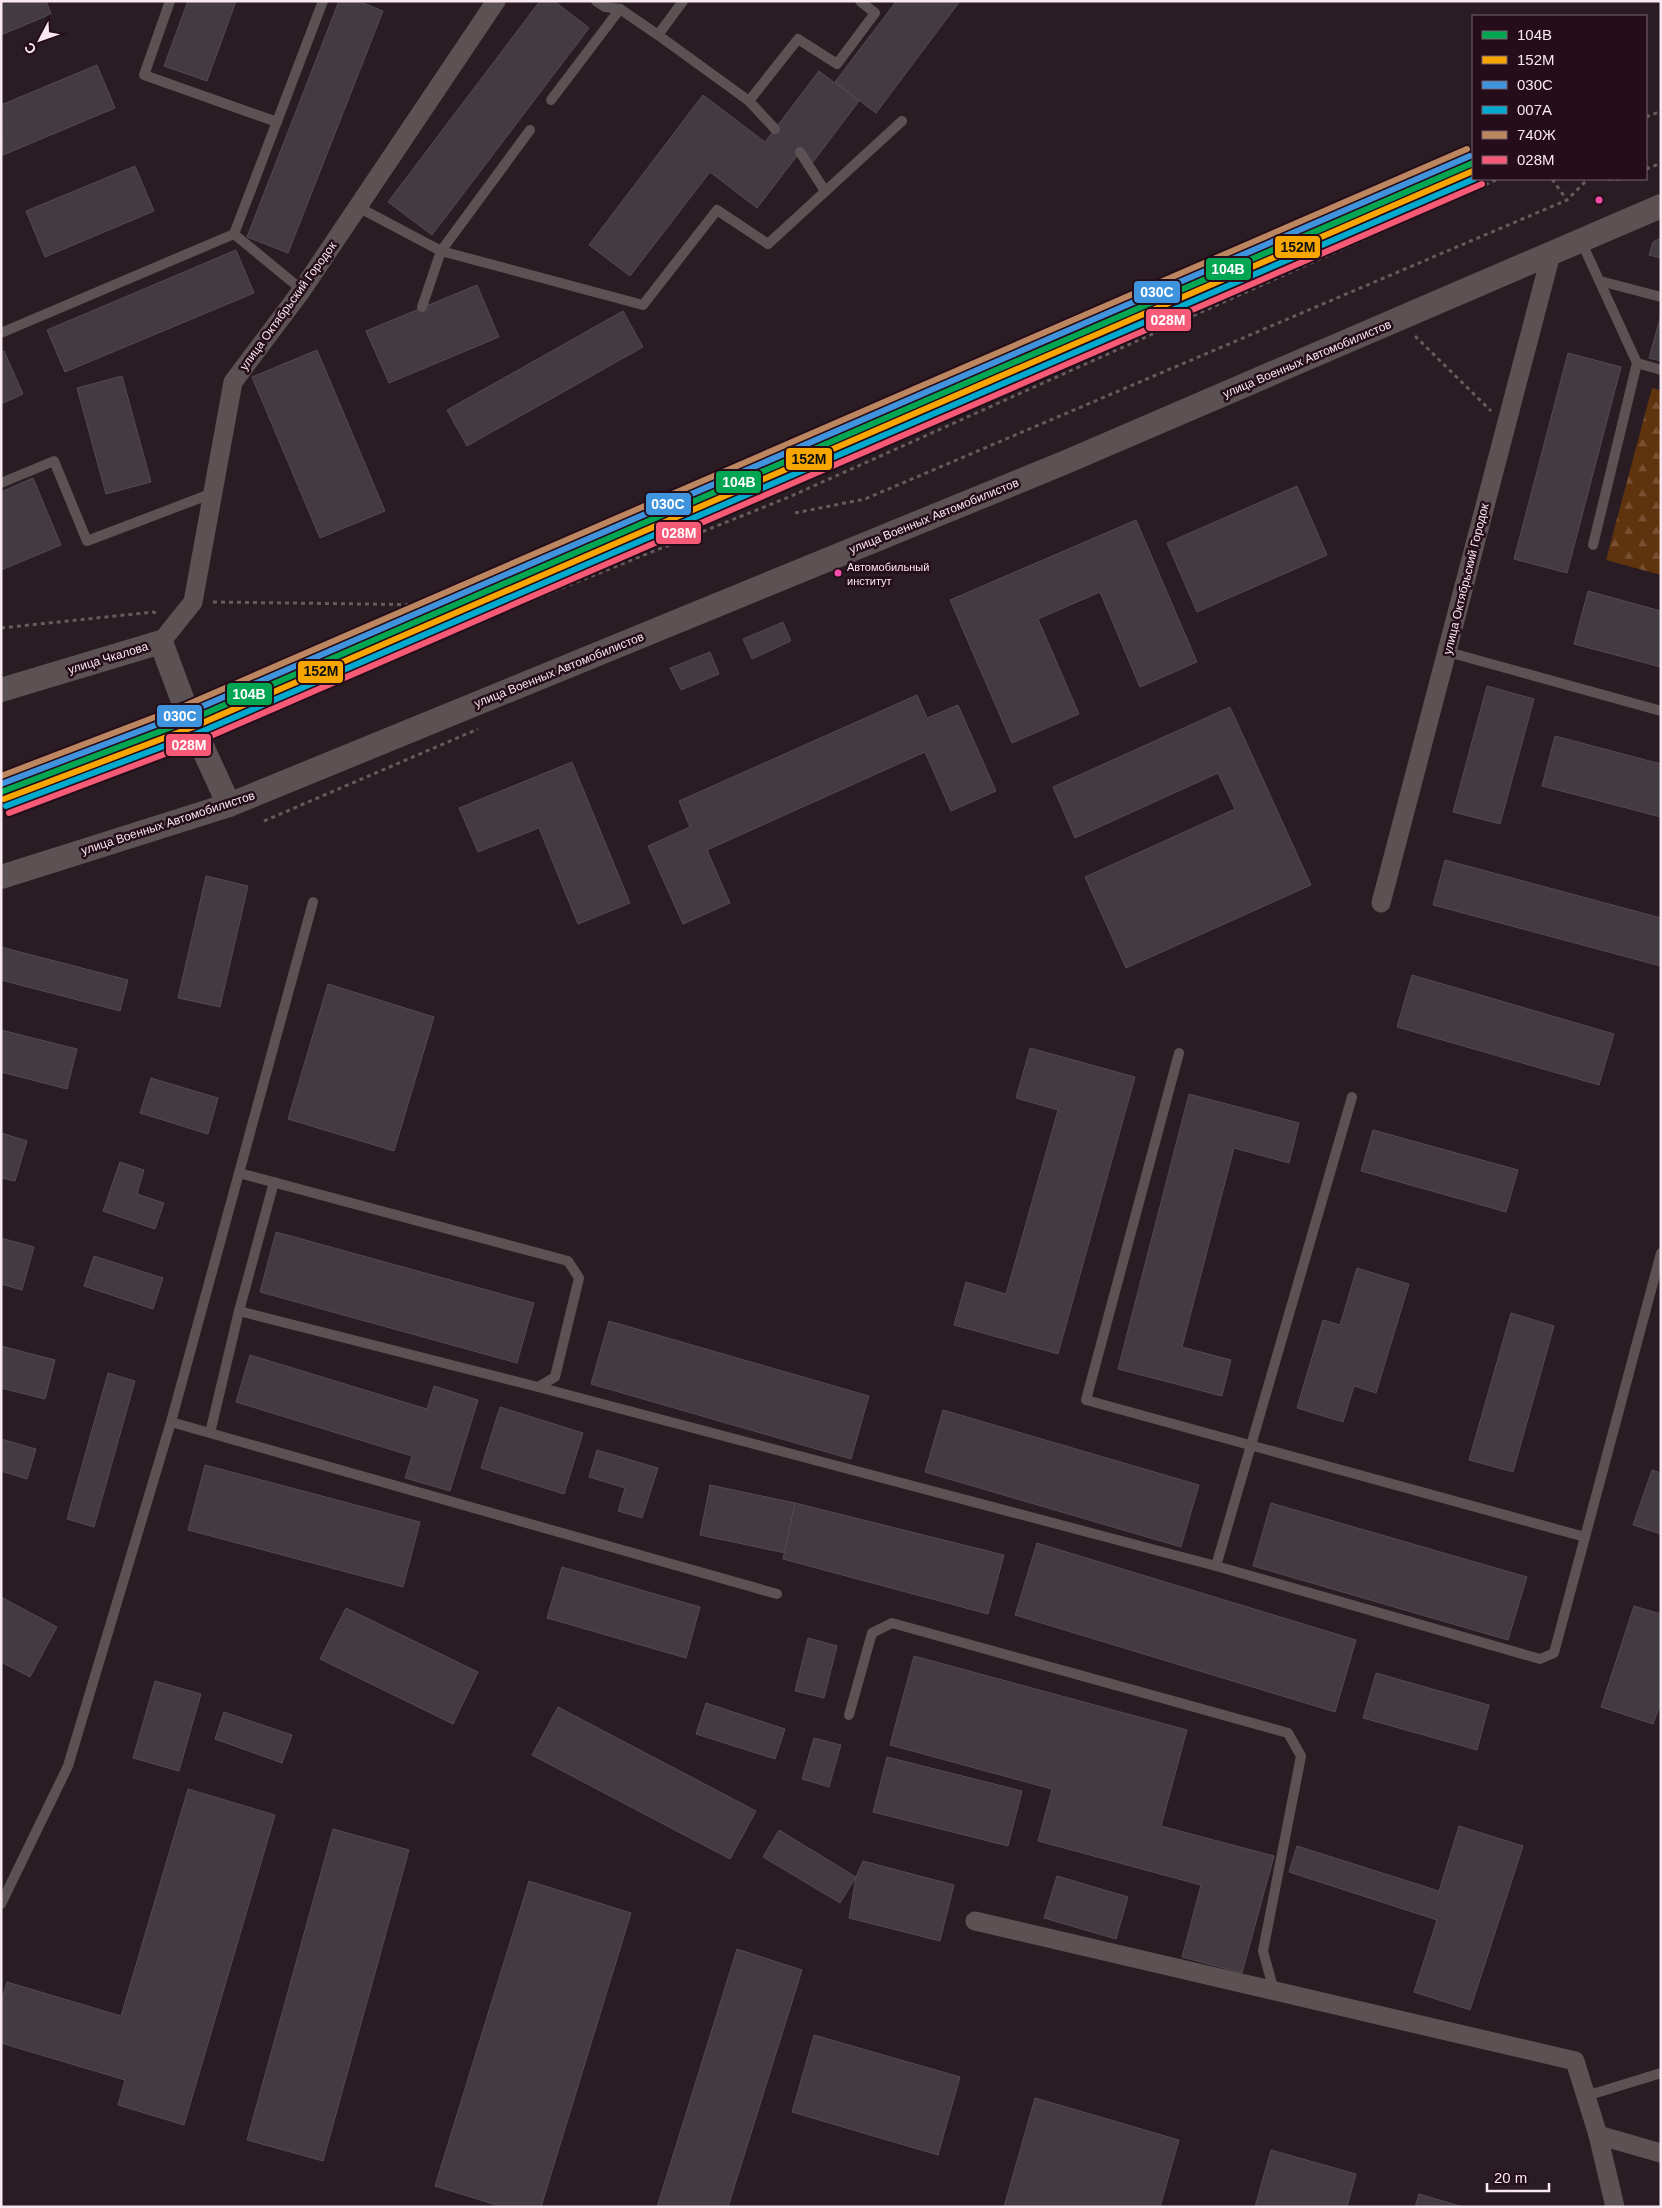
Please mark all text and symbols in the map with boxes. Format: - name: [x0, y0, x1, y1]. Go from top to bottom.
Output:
- north arrow: [15, 15, 65, 65]
- legend: [1472, 15, 1647, 180]
- text: 104В: [1517, 26, 1552, 43]
- text: С: [21, 39, 40, 58]
- text: 152М: [1517, 51, 1555, 68]
- text: 030C: [1517, 76, 1553, 93]
- text: 007А: [1517, 101, 1552, 118]
- text: 740Ж: [1517, 126, 1556, 143]
- text: 028М: [1517, 151, 1555, 168]
- unlabelled marker: [1594, 195, 1604, 205]
- line badge: 152М: [1274, 235, 1321, 259]
- street label: улица Октябрьский Городок: [237, 238, 340, 373]
- text: 152М: [1280, 239, 1316, 255]
- line badge: 104В: [1205, 257, 1252, 281]
- text: 104В: [1211, 261, 1245, 277]
- line badge: 030C: [1133, 280, 1181, 304]
- text: 030C: [1140, 284, 1174, 300]
- line badge: 028М: [1145, 308, 1192, 332]
- text: 028М: [1150, 312, 1186, 328]
- street label: улица Военных Автомобилистов: [1221, 317, 1393, 401]
- line badge: 152М: [785, 447, 833, 471]
- text: 152М: [791, 451, 827, 467]
- line badge: 104В: [715, 470, 762, 494]
- text: 104В: [722, 474, 756, 490]
- street label: улица Военных Автомобилистов: [847, 475, 1021, 557]
- line badge: 030C: [645, 492, 692, 516]
- text: 030C: [651, 496, 685, 512]
- street label: улица Октябрьский Городок: [1440, 501, 1492, 656]
- line badge: 028М: [655, 521, 702, 545]
- text: 028М: [661, 525, 697, 541]
- place label: Автомобильный институт: [847, 561, 929, 587]
- marker: Автомобильный институт: [833, 568, 843, 578]
- street label: улица Военных Автомобилистов: [472, 629, 646, 711]
- street label: улица Чкалова: [66, 639, 150, 677]
- line badge: 152М: [297, 660, 344, 684]
- text: 152М: [303, 663, 339, 679]
- line badge: 104В: [226, 682, 273, 706]
- text: 104В: [232, 686, 266, 702]
- line badge: 030C: [156, 704, 203, 728]
- text: 030C: [163, 708, 197, 724]
- line badge: 028М: [165, 733, 212, 757]
- text: 028М: [171, 737, 207, 753]
- street label: улица Военных Автомобилистов: [79, 788, 257, 858]
- scale bar: [1487, 2160, 1550, 2192]
- text: 20 m: [1494, 2169, 1527, 2186]

